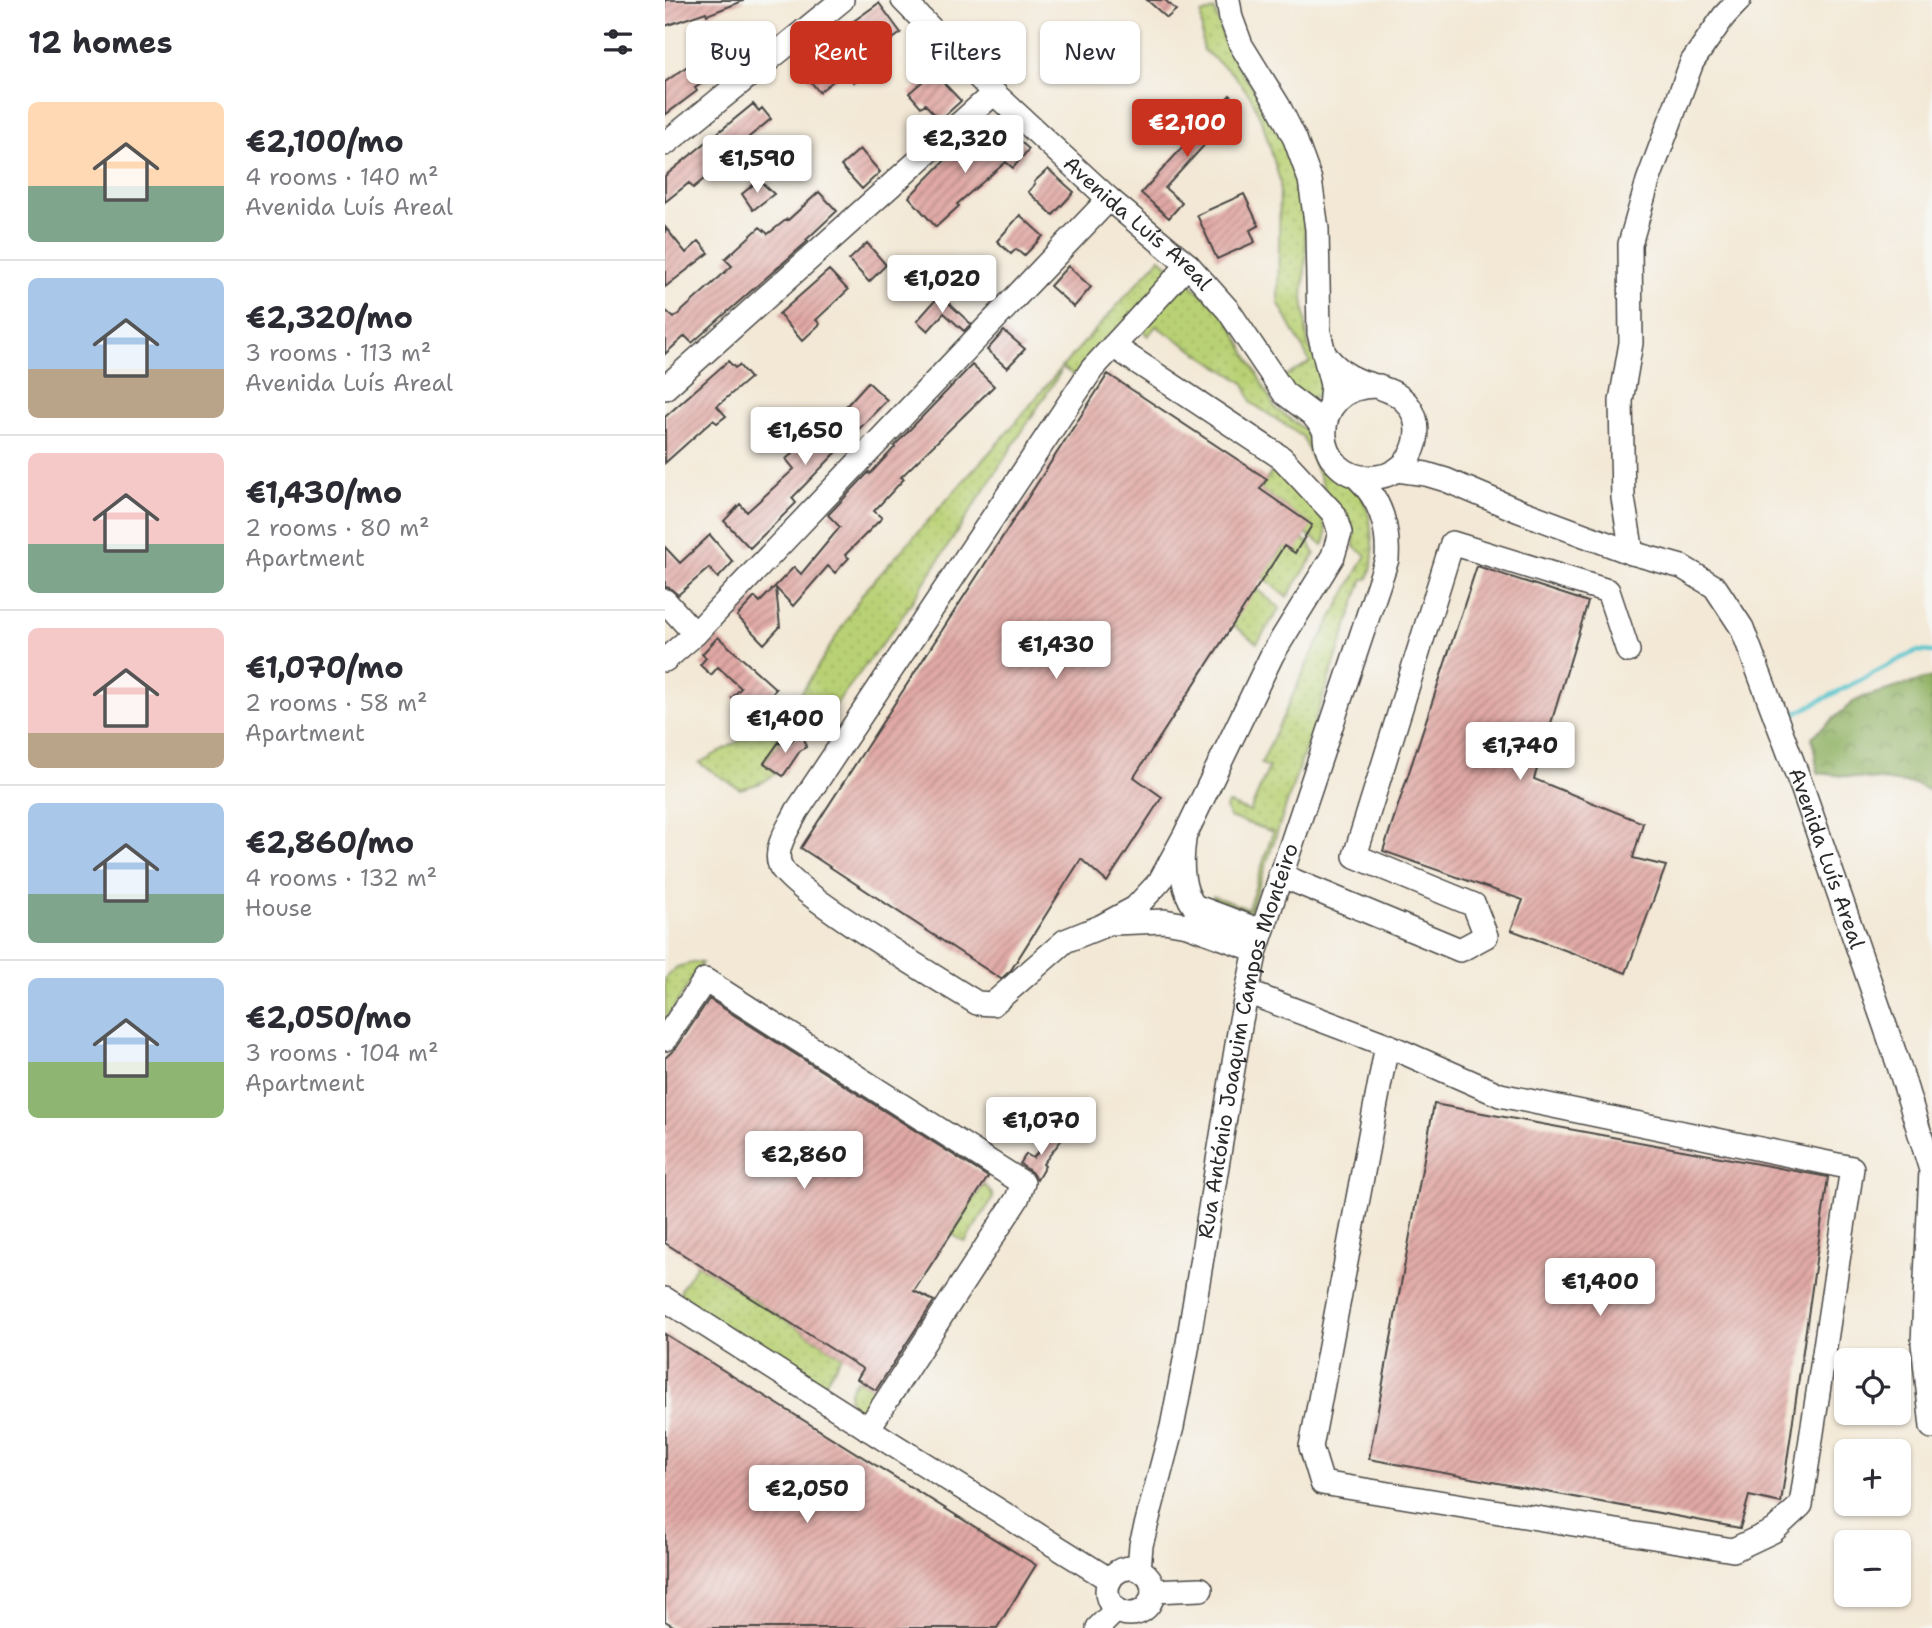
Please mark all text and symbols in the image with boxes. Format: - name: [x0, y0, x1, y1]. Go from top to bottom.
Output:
- chip: Buy: [686, 21, 776, 84]
- chip: Rent: [790, 21, 892, 84]
- chip: Filters: [906, 21, 1026, 84]
- chip: New: [1040, 21, 1140, 84]
- text: 12 homes: [28, 22, 172, 63]
- icon: filters: [599, 23, 637, 61]
- pin: €2,100: [1130, 100, 1244, 159]
- text: €2,100: [1148, 107, 1226, 137]
- pin: €2,320: [908, 116, 1022, 175]
- text: €2,100/mo: [245, 121, 404, 162]
- text: €2,320: [922, 123, 1008, 153]
- icon: home: [84, 130, 168, 214]
- pin: €1,590: [700, 136, 814, 195]
- text: €1,590: [719, 143, 795, 173]
- street label: Avenida Luís Areal: [1057, 150, 1219, 297]
- text: 4 rooms · 140 m²: [245, 162, 439, 192]
- text: Avenida Luís Areal: [245, 192, 453, 222]
- pin: €1,020: [885, 256, 999, 315]
- text: €1,020: [903, 263, 981, 293]
- text: €2,320/mo: [245, 297, 413, 338]
- icon: home: [84, 306, 168, 390]
- text: 3 rooms · 113 m²: [245, 338, 431, 368]
- text: Avenida Luís Areal: [245, 368, 453, 398]
- pin: €1,650: [748, 407, 862, 467]
- text: €1,650: [767, 415, 843, 445]
- text: €1,430/mo: [245, 472, 402, 513]
- icon: home: [84, 481, 168, 565]
- text: 2 rooms · 80 m²: [245, 513, 430, 543]
- text: Apartment: [245, 543, 365, 573]
- pin: €1,430: [999, 622, 1113, 681]
- text: €1,430: [1018, 629, 1094, 659]
- text: €1,070/mo: [245, 647, 404, 688]
- icon: home: [84, 656, 168, 740]
- text: 2 rooms · 58 m²: [245, 688, 428, 718]
- pin: €1,400: [728, 696, 842, 755]
- text: €1,400: [746, 703, 824, 733]
- text: Apartment: [245, 718, 365, 748]
- pin: €1,740: [1463, 722, 1577, 782]
- text: €1,740: [1482, 730, 1558, 760]
- street label: Avenida Luís Areal: [1782, 764, 1871, 953]
- text: €2,860/mo: [245, 822, 414, 863]
- icon: home: [84, 831, 168, 915]
- street label: Rua António Joaquim Campos Monteiro: [1191, 839, 1305, 1241]
- text: 4 rooms · 132 m²: [245, 863, 437, 893]
- text: House: [245, 893, 313, 923]
- text: €2,050/mo: [245, 997, 412, 1038]
- icon: home: [84, 1006, 168, 1090]
- text: 3 rooms · 104 m²: [245, 1038, 438, 1068]
- text: Apartment: [245, 1068, 365, 1098]
- pin: €1,070: [984, 1098, 1098, 1157]
- text: €1,070: [1002, 1105, 1080, 1135]
- pin: €2,860: [747, 1132, 861, 1191]
- text: €2,860: [761, 1139, 847, 1169]
- pin: €1,400: [1543, 1258, 1657, 1318]
- text: €1,400: [1561, 1266, 1639, 1296]
- map controls: [1834, 1348, 1911, 1607]
- button: locate: [1834, 1348, 1911, 1425]
- button: +: [1834, 1439, 1911, 1516]
- pin: €2,050: [750, 1466, 864, 1525]
- text: €2,050: [765, 1473, 849, 1503]
- button: −: [1834, 1530, 1911, 1607]

